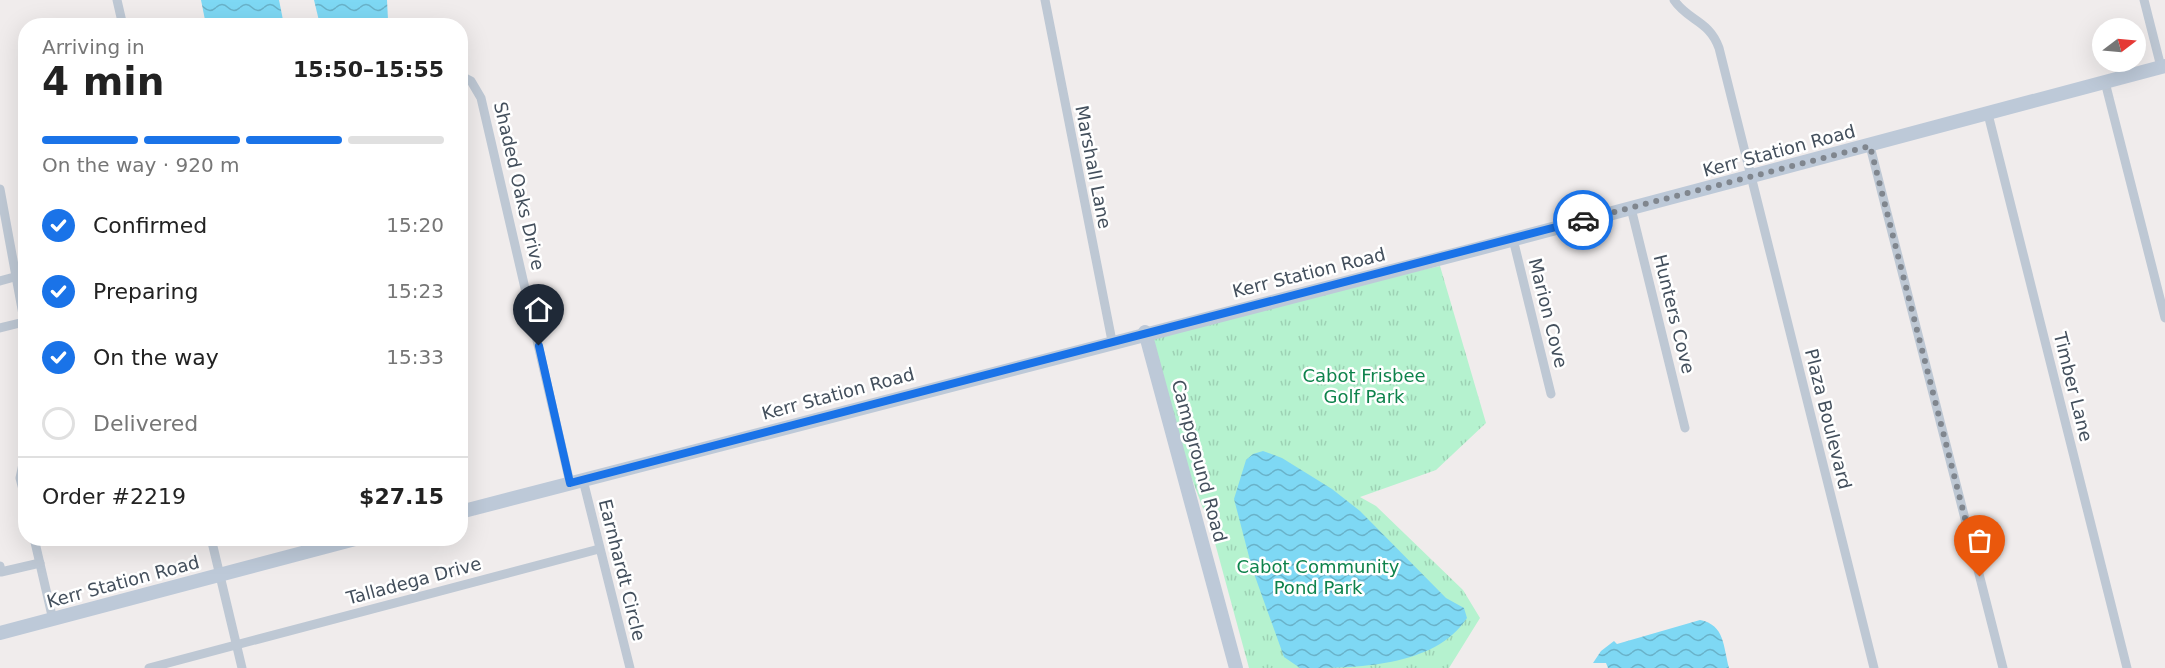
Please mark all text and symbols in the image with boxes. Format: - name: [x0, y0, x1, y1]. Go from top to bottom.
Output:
- north arrow: [2092, 18, 2146, 72]
- map controls: [2092, 18, 2146, 72]
- text: Arriving in: [42, 35, 145, 59]
- text: 15:50–15:55: [293, 57, 444, 82]
- text: 4 min: [42, 59, 164, 104]
- street label: Shaded Oaks Drive: [490, 100, 549, 272]
- street label: Marshall Lane: [1071, 104, 1116, 230]
- street label: Kerr Station Road: [1700, 120, 1857, 181]
- text: On the way · 920 m: [42, 153, 240, 177]
- courier: [1553, 190, 1613, 250]
- icon: car: [1567, 204, 1600, 237]
- icon: check: [42, 209, 75, 242]
- text: Confirmed: [93, 213, 207, 238]
- text: 15:20: [386, 213, 444, 237]
- street label: Kerr Station Road: [1230, 243, 1388, 302]
- street label: Hunters Cove: [1650, 252, 1699, 376]
- street label: Marion Cove: [1525, 256, 1572, 370]
- icon: check: [42, 275, 75, 308]
- text: Preparing: [93, 279, 199, 304]
- text: 15:23: [386, 279, 444, 303]
- pin: [513, 284, 564, 346]
- icon: home: [522, 293, 555, 326]
- street label: Timber Lane: [2049, 329, 2097, 444]
- icon: check: [42, 341, 75, 374]
- text: On the way: [93, 345, 219, 370]
- text: 15:33: [386, 345, 444, 369]
- street label: Plaza Boulevard: [1801, 346, 1856, 491]
- street label: Kerr Station Road: [759, 363, 916, 424]
- park label: Cabot Frisbee Golf Park: [1302, 365, 1426, 407]
- street label: Campground Road: [1168, 377, 1231, 544]
- text: Delivered: [93, 411, 198, 436]
- text: Order #2219: [42, 484, 186, 509]
- text: $27.15: [359, 484, 444, 509]
- street label: Earnhardt Circle: [595, 497, 650, 643]
- pin: [1954, 515, 2005, 577]
- icon: bag: [1963, 524, 1996, 557]
- street label: Kerr Station Road: [44, 551, 201, 612]
- street label: Talladega Drive: [343, 552, 484, 609]
- park label: Cabot Community Pond Park: [1237, 556, 1400, 598]

